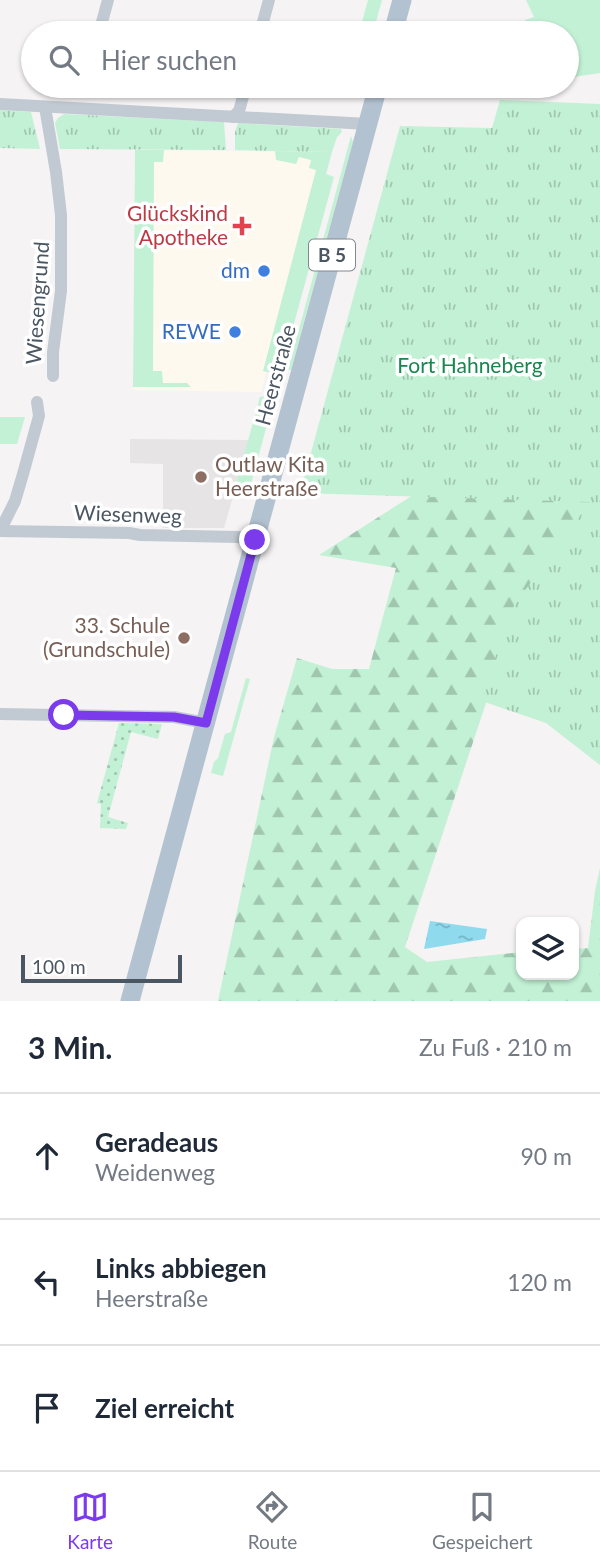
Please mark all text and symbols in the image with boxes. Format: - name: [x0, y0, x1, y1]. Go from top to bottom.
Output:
- search box: [21, 21, 579, 98]
- icon: search: [45, 41, 83, 79]
- text: Hier suchen: [101, 44, 237, 76]
- place label: Glückskind Apotheke: [127, 200, 228, 249]
- marker: Glückskind Apotheke: [234, 218, 250, 234]
- street label: Wiesengrund: [20, 240, 53, 365]
- road number: B 5: [309, 240, 355, 270]
- place label: dm: [221, 257, 250, 282]
- marker: dm: [256, 263, 272, 279]
- place label: REWE: [162, 318, 221, 343]
- street label: Heerstraße: [249, 321, 300, 428]
- marker: REWE: [227, 324, 243, 340]
- park label: Fort Hahneberg: [397, 352, 543, 377]
- place label: Outlaw Kita Heerstraße: [215, 451, 325, 500]
- marker: Outlaw Kita Heerstraße: [193, 469, 209, 485]
- street label: Wiesenweg: [74, 499, 183, 528]
- route end: [239, 524, 270, 555]
- place label: 33. Schule (Grundschule): [43, 612, 170, 661]
- marker: 33. Schule (Grundschule): [176, 630, 192, 646]
- route start: [48, 699, 79, 730]
- map controls: [516, 917, 579, 980]
- button: layers: [516, 917, 579, 980]
- scale bar: [21, 952, 182, 984]
- text: 100 m: [32, 955, 86, 978]
- text: 3 Min.: [28, 1029, 113, 1065]
- text: Zu Fuß · 210 m: [419, 1033, 572, 1061]
- text: Geradeaus: [95, 1126, 218, 1158]
- icon: ahead: [28, 1137, 66, 1175]
- text: 90 m: [521, 1142, 572, 1170]
- text: Weidenweg: [95, 1158, 215, 1186]
- text: Links abbiegen: [95, 1252, 267, 1284]
- icon: left: [28, 1263, 66, 1301]
- text: 120 m: [507, 1268, 572, 1296]
- text: Heerstraße: [95, 1284, 208, 1312]
- icon: arrive: [28, 1389, 66, 1427]
- text: Ziel erreicht: [95, 1392, 234, 1424]
- tab: Karte: [67, 1488, 113, 1553]
- tab: Route: [248, 1488, 297, 1553]
- tab: Gespeichert: [432, 1488, 533, 1553]

